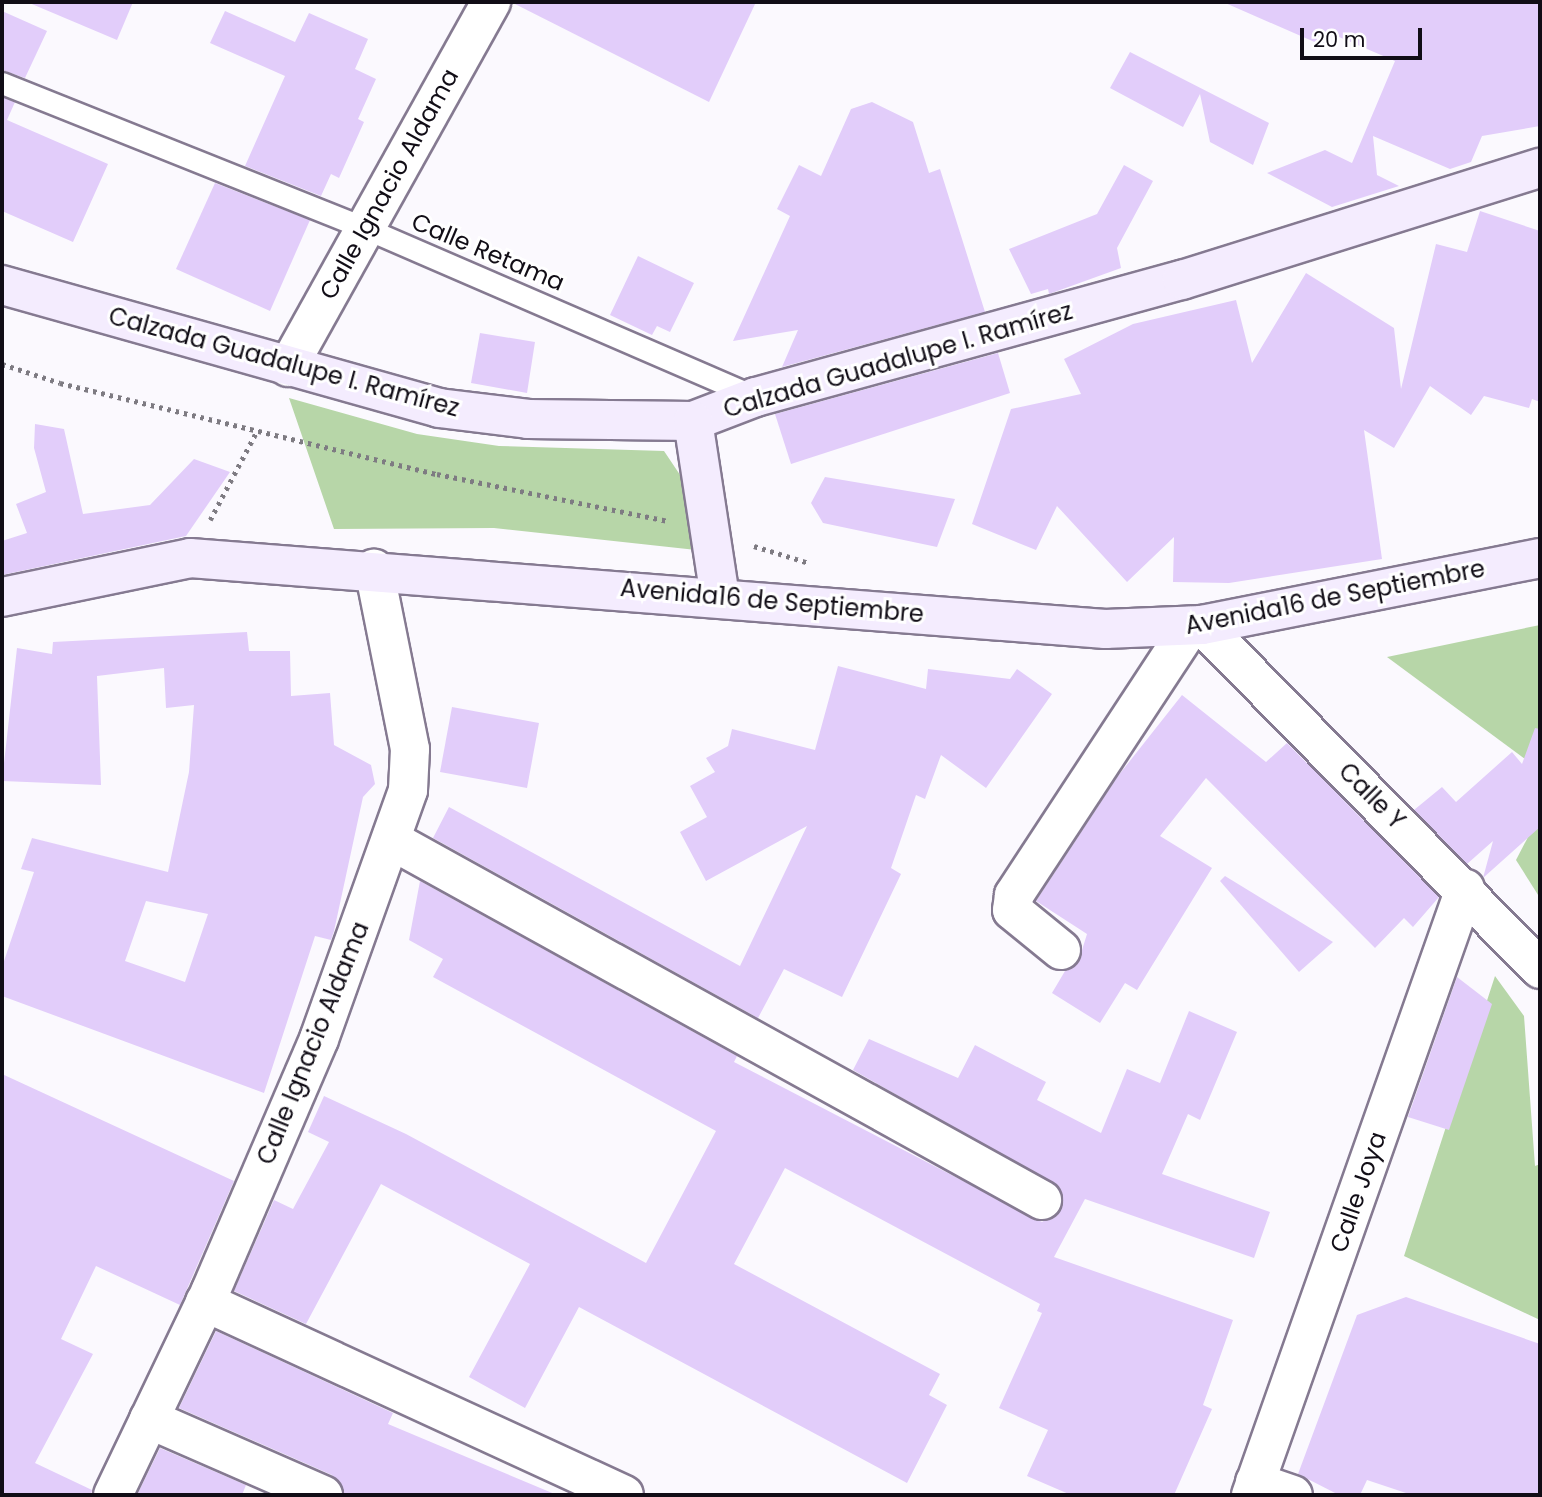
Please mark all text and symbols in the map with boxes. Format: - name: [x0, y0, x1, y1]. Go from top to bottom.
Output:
- scale bar: [1304, 14, 1426, 58]
- text: 20 m: [1313, 25, 1366, 54]
- street label: Calle Ignacio Aldama: [314, 64, 464, 304]
- street label: Calle Retama: [407, 207, 569, 297]
- street label: Calzada Guadalupe I. Ramírez: [720, 296, 1076, 424]
- street label: Calzada Guadalupe I. Ramírez: [106, 301, 462, 423]
- street label: Avenida16 de Septiembre: [1183, 554, 1487, 640]
- street label: Avenida16 de Septiembre: [619, 573, 925, 629]
- street label: Calle Y: [1333, 757, 1411, 835]
- street label: Calle Ignacio Aldama: [251, 917, 375, 1169]
- street label: Calle Joya: [1324, 1128, 1392, 1256]

